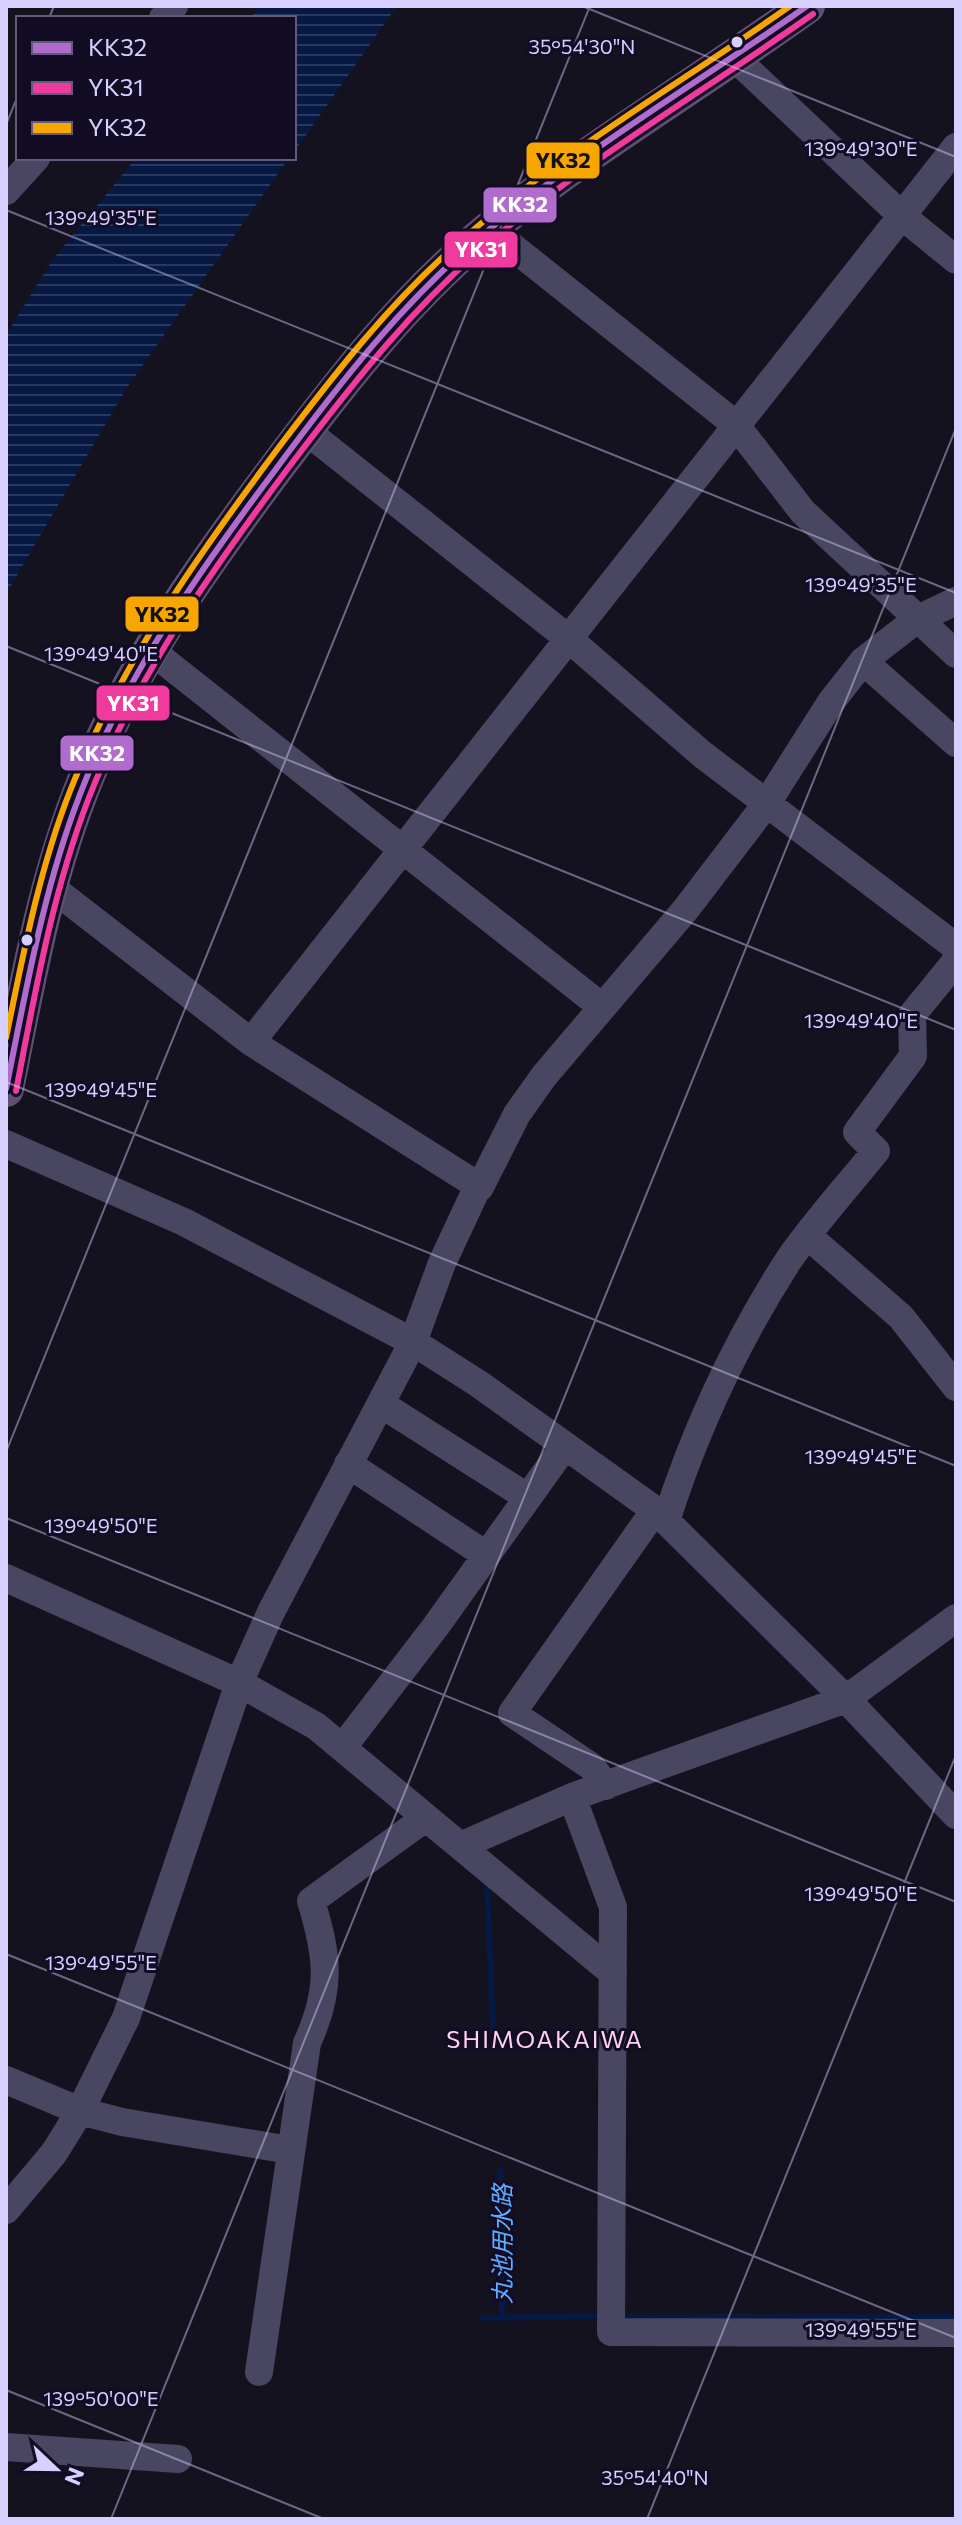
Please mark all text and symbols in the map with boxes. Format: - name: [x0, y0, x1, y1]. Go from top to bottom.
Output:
- legend: [16, 16, 296, 160]
- text: KK32: [88, 32, 147, 61]
- text: 35°54'30"N: [529, 34, 635, 58]
- unlabelled marker: [729, 34, 745, 50]
- text: YK31: [88, 72, 144, 101]
- text: YK32: [88, 112, 147, 141]
- text: 139°49'30"E: [804, 136, 918, 160]
- line badge: YK32: [525, 141, 601, 180]
- text: YK32: [535, 146, 591, 173]
- line badge: KK32: [482, 186, 558, 224]
- text: KK32: [492, 190, 548, 217]
- text: 139°49'35"E: [45, 205, 157, 229]
- line badge: YK31: [443, 230, 519, 269]
- text: YK31: [454, 235, 508, 262]
- text: 139°49'35"E: [805, 572, 917, 596]
- line badge: YK32: [124, 595, 200, 633]
- text: YK32: [134, 600, 190, 627]
- text: 139°49'40"E: [44, 641, 158, 665]
- line badge: YK31: [95, 684, 171, 722]
- text: YK31: [106, 689, 160, 716]
- line badge: KK32: [59, 734, 135, 772]
- text: KK32: [69, 739, 125, 766]
- unlabelled marker: [19, 932, 35, 948]
- text: 139°49'40"E: [804, 1008, 918, 1032]
- text: 139°49'45"E: [45, 1077, 157, 1101]
- text: 139°49'45"E: [805, 1444, 917, 1468]
- text: 139°49'50"E: [44, 1513, 158, 1537]
- text: 139°49'50"E: [804, 1881, 918, 1905]
- text: 139°49'55"E: [45, 1950, 157, 1974]
- district label: SHIMOAKAIWA: [446, 2024, 644, 2053]
- water label: 丸池用水路: [487, 2182, 516, 2304]
- text: 139°49'55"E: [805, 2317, 917, 2341]
- text: 139°50'00"E: [43, 2386, 159, 2410]
- north arrow: [16, 2429, 96, 2509]
- text: N: [59, 2464, 91, 2489]
- text: 35°54'40"N: [601, 2465, 709, 2489]

